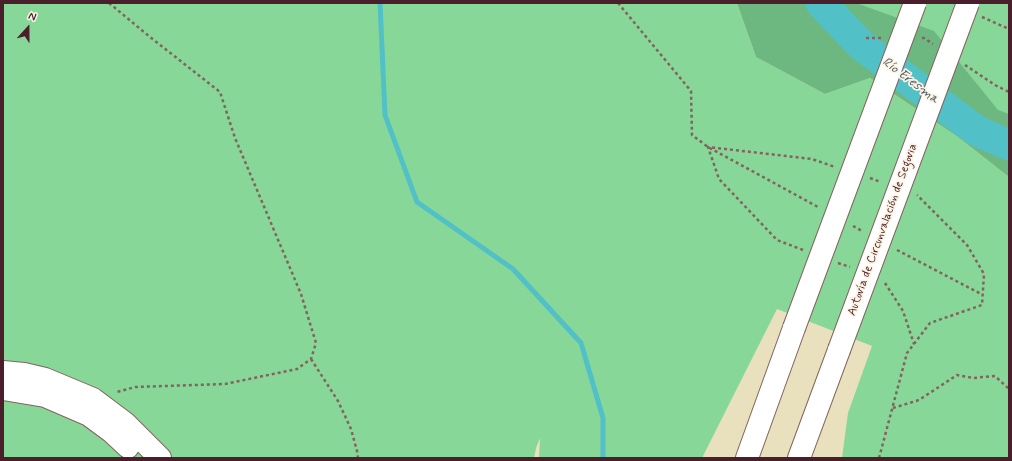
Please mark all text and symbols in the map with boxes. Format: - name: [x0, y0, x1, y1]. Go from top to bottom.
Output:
- north arrow: [8, 8, 48, 48]
- text: N: [26, 9, 38, 25]
- water label: Río Eresma: [879, 55, 941, 107]
- street label: Autovía de Circunvalación de Segovia: [845, 142, 921, 318]

